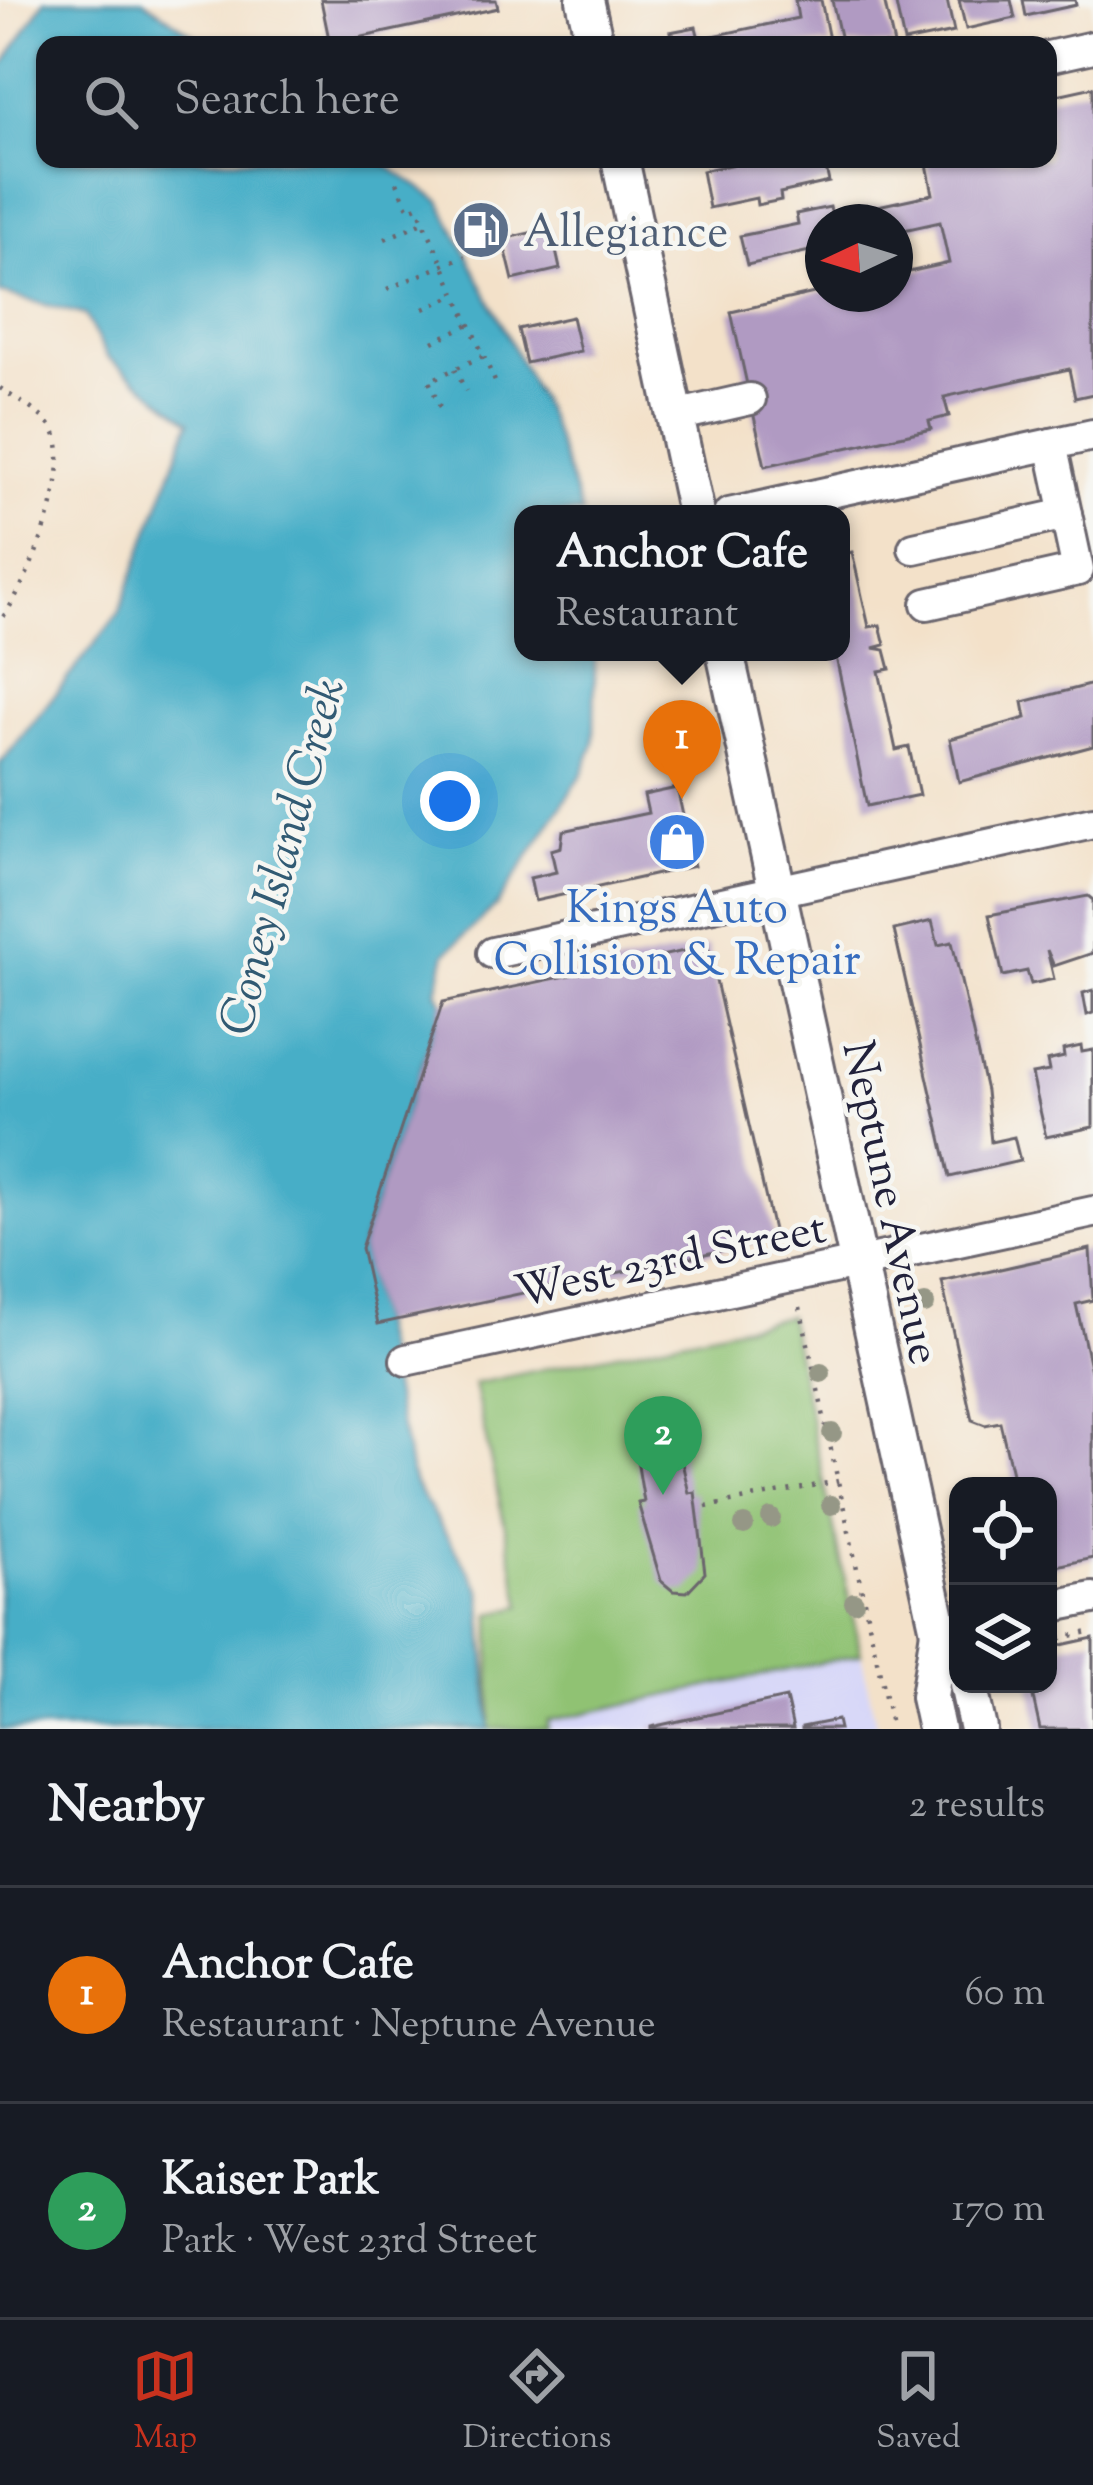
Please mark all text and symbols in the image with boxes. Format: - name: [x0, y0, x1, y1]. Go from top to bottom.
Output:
- search box: [36, 36, 1057, 168]
- icon: search: [78, 69, 144, 135]
- text: Search here: [174, 70, 400, 135]
- fuel station icon: Allegiance: [450, 199, 512, 261]
- place label: Allegiance: [523, 203, 728, 268]
- north arrow: [805, 204, 913, 312]
- popup: [514, 505, 850, 661]
- text: Anchor Cafe: [556, 523, 808, 588]
- text: Restaurant: [556, 588, 738, 644]
- water label: Coney Island Creek: [205, 671, 366, 1044]
- pin: 1: [643, 700, 721, 799]
- your location: [420, 771, 480, 831]
- shop icon: Kings Auto Collision & Repair: [646, 811, 708, 873]
- place label: Kings Auto Collision & Repair: [493, 879, 861, 996]
- street label: Neptune Avenue: [822, 1036, 954, 1371]
- street label: West 23rd Street: [510, 1199, 833, 1328]
- pin: 2: [624, 1396, 702, 1495]
- map controls: [949, 1477, 1057, 1693]
- button: locate: [949, 1477, 1057, 1585]
- button: layers: [949, 1585, 1057, 1693]
- text: Nearby: [48, 1771, 205, 1844]
- text: 2 results: [909, 1779, 1045, 1835]
- text: Anchor Cafe: [162, 1934, 414, 1999]
- text: 1: [80, 1967, 94, 2023]
- text: 60 m: [964, 1967, 1045, 2023]
- text: Restaurant · Neptune Avenue: [162, 1999, 656, 2055]
- text: Kaiser Park: [162, 2150, 379, 2215]
- text: 2: [78, 2183, 96, 2239]
- text: 170 m: [952, 2183, 1045, 2239]
- text: Park · West 23rd Street: [162, 2215, 537, 2271]
- tab: Map: [132, 2343, 198, 2463]
- tab: Directions: [463, 2343, 612, 2463]
- tab: Saved: [876, 2343, 961, 2463]

